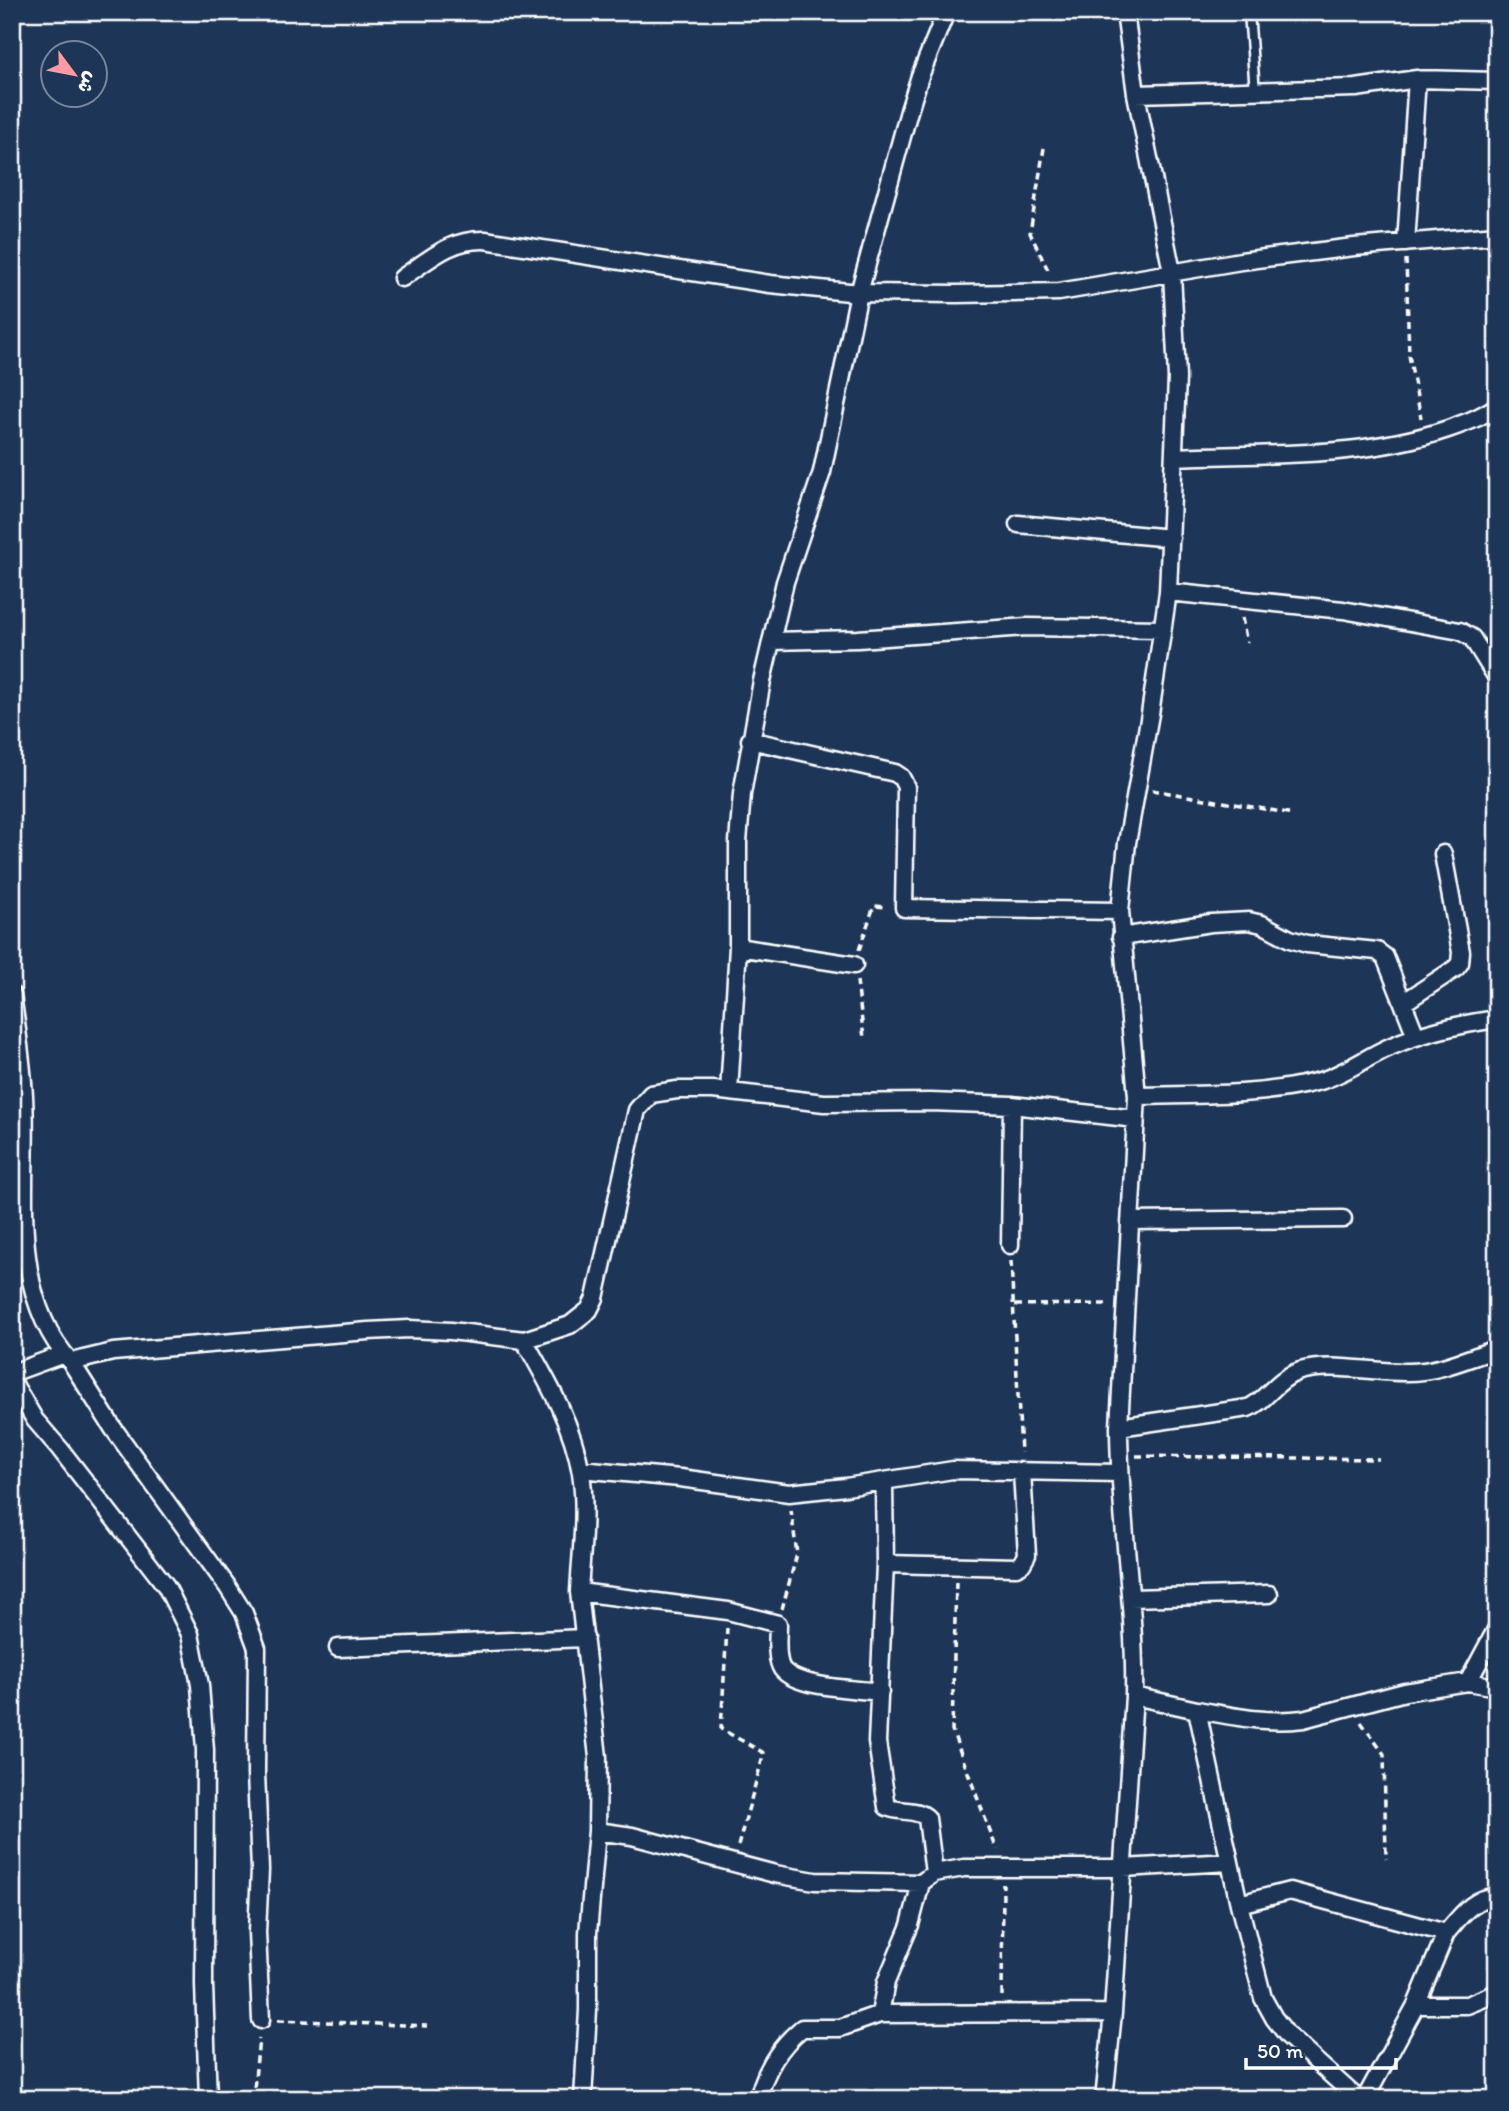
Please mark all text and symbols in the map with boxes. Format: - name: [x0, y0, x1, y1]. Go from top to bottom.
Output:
- north arrow: [38, 38, 108, 108]
- text: ش: [73, 68, 103, 98]
- scale bar: [1246, 2027, 1397, 2071]
- text: 50 m: [1257, 2038, 1304, 2063]

